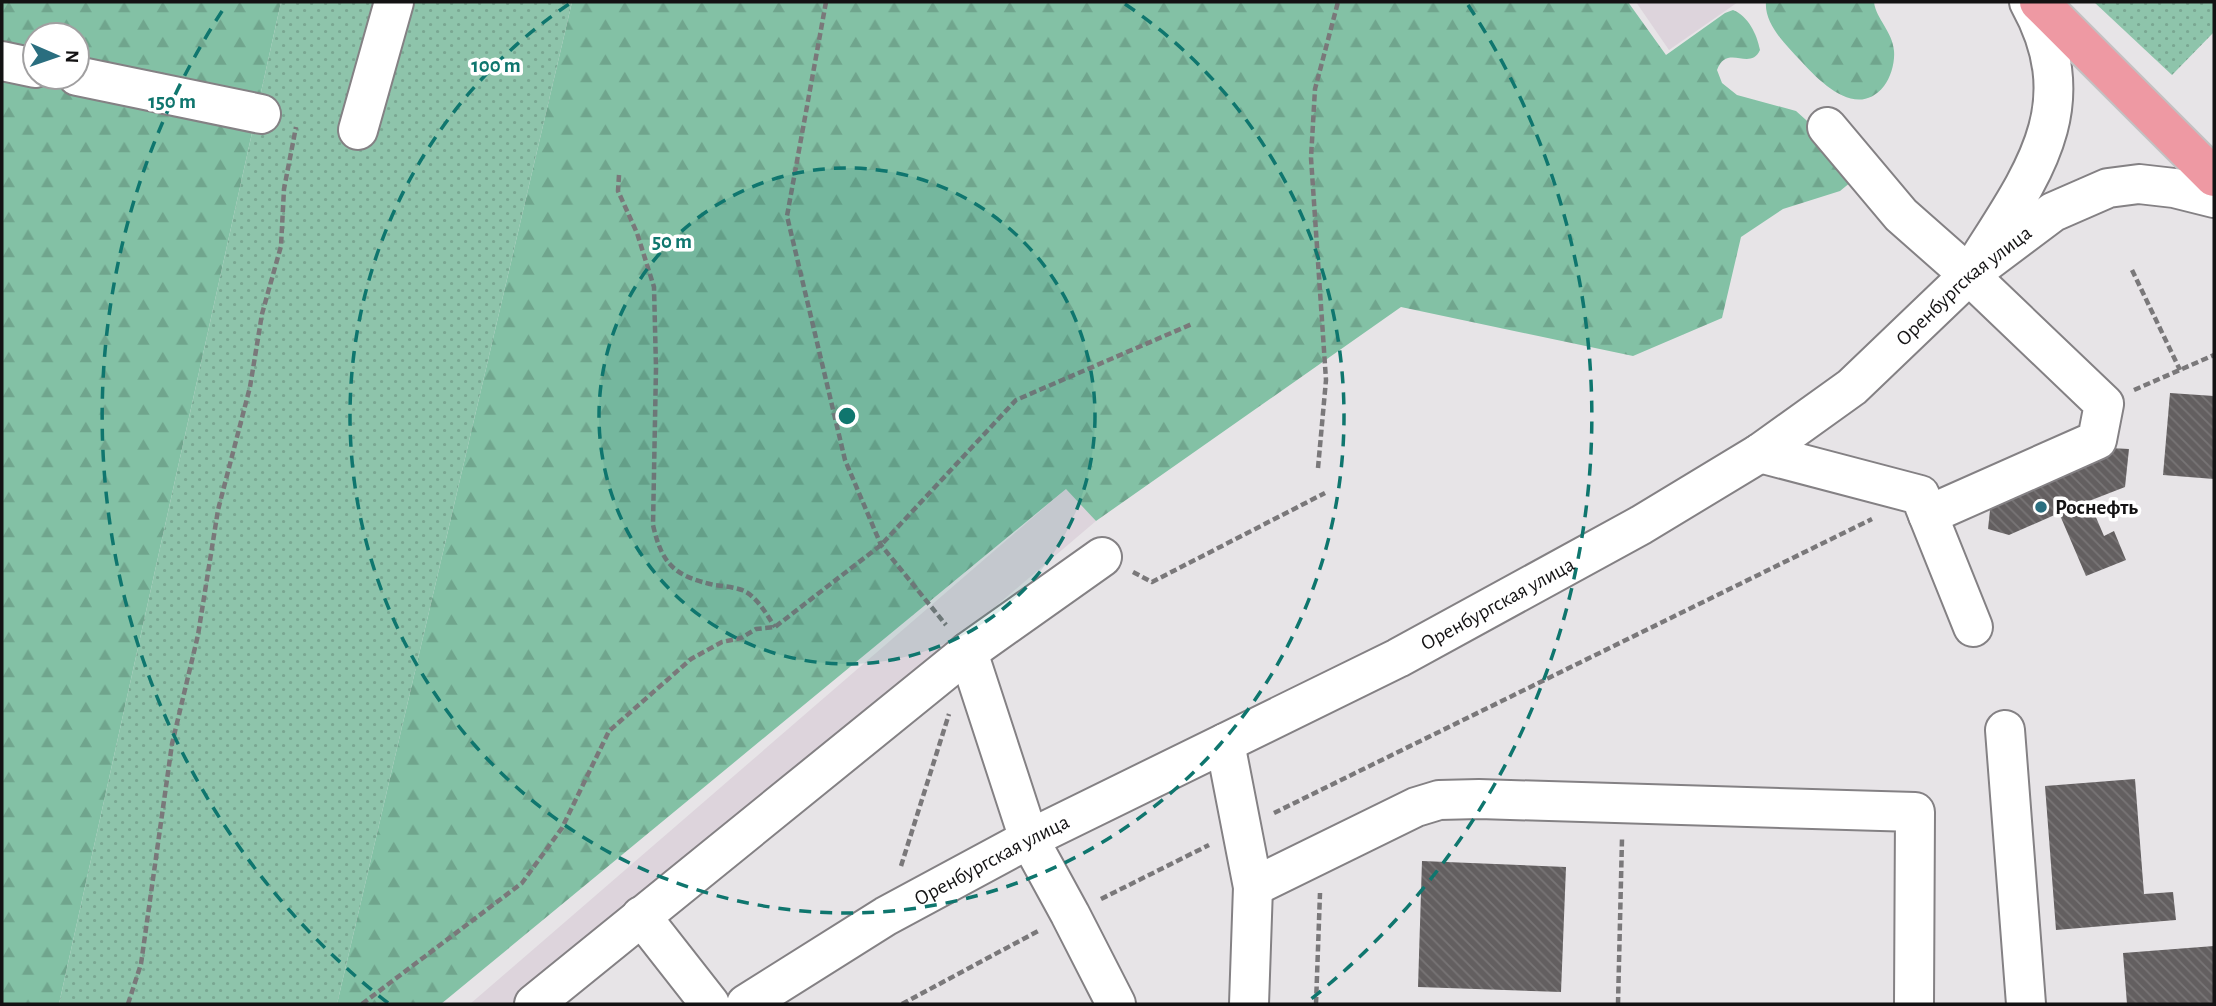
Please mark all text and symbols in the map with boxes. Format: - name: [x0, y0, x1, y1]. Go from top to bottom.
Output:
- north arrow: [21, 21, 91, 91]
- text: N: [62, 50, 81, 63]
- text: 100 m: [471, 55, 521, 76]
- text: 150 m: [148, 91, 196, 112]
- street label: Оренбургская улица: [1892, 221, 2036, 350]
- text: 50 m: [652, 231, 692, 252]
- centre of rings: [835, 404, 859, 428]
- place label: Роснефть: [2055, 497, 2138, 518]
- marker: Роснефть: [2033, 499, 2049, 515]
- street label: Оренбургская улица: [1417, 553, 1578, 654]
- street label: Оренбургская улица: [911, 810, 1073, 909]

